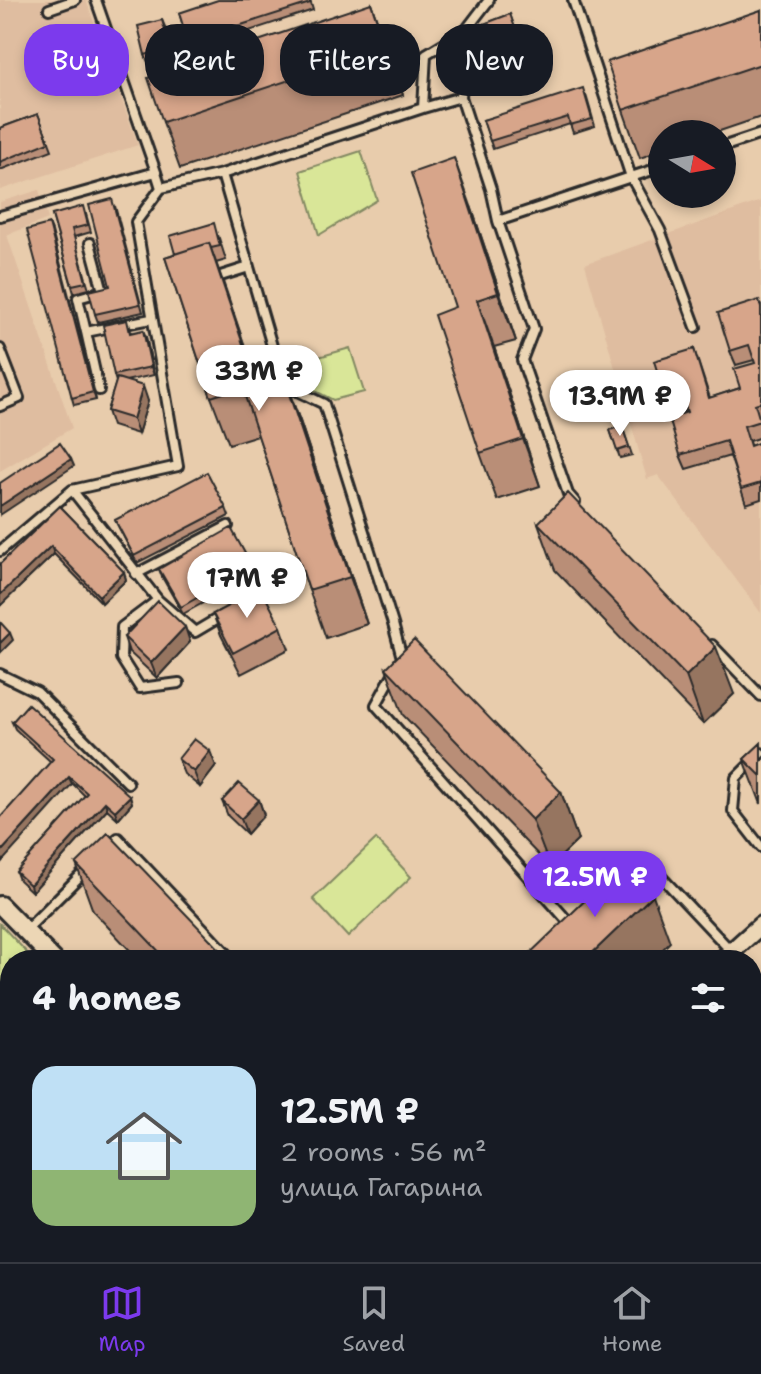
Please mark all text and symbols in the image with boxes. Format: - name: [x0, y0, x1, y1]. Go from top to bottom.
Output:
- chip: Buy: [24, 24, 129, 96]
- chip: Rent: [145, 24, 264, 96]
- chip: Filters: [280, 24, 420, 96]
- chip: New: [436, 24, 553, 96]
- north arrow: [648, 120, 736, 208]
- map controls: [648, 120, 736, 208]
- pin: 33M ₽: [203, 345, 315, 413]
- text: 33M ₽: [214, 353, 304, 388]
- pin: 13.9M ₽: [546, 370, 694, 438]
- text: 13.9M ₽: [568, 378, 672, 413]
- pin: 17M ₽: [191, 552, 303, 620]
- text: 17M ₽: [205, 560, 289, 595]
- pin: 12.5M ₽: [521, 851, 669, 919]
- text: 12.5M ₽: [542, 859, 648, 894]
- text: 4 homes: [32, 975, 181, 1021]
- icon: filters: [686, 976, 730, 1020]
- text: 12.5M ₽: [280, 1088, 419, 1134]
- icon: home: [96, 1098, 192, 1194]
- text: 2 rooms · 56 m²: [280, 1134, 487, 1169]
- text: улица Гагарина: [280, 1169, 482, 1204]
- tab: Map: [98, 1281, 146, 1358]
- tab: Saved: [343, 1281, 405, 1358]
- tab: Home: [602, 1281, 663, 1358]

